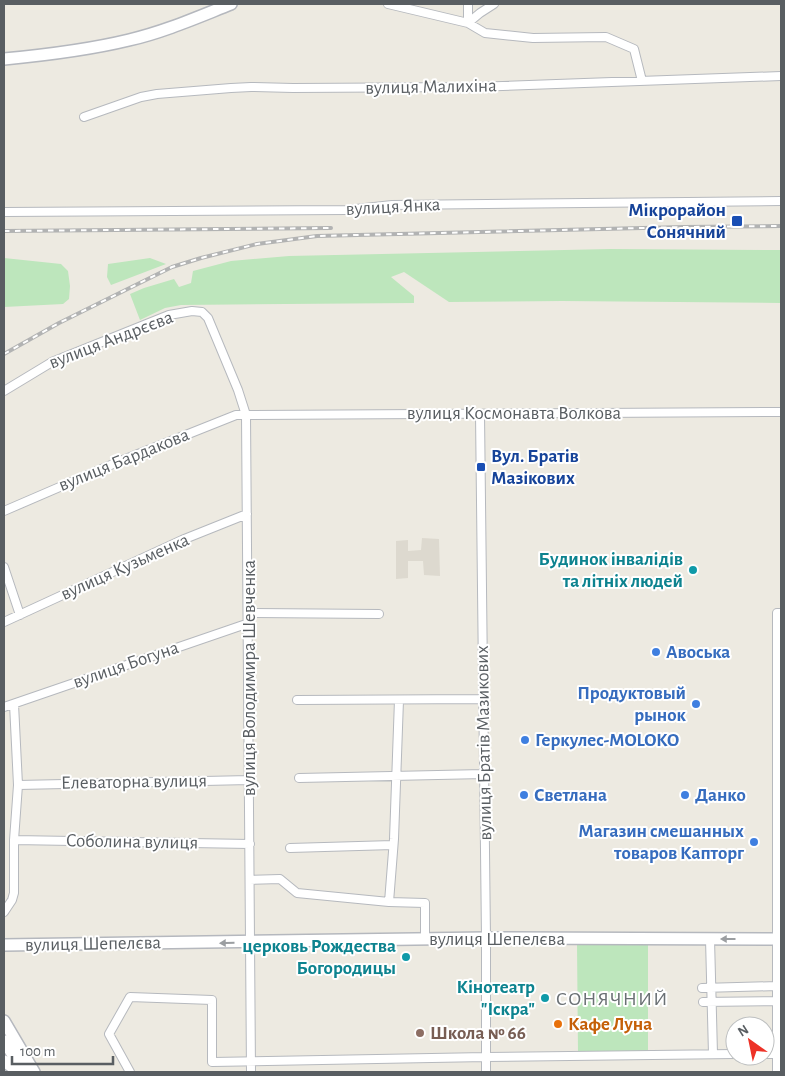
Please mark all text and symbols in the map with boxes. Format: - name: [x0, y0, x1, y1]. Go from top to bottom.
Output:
- street label: вулиця Малихіна: [365, 76, 497, 98]
- street label: вулиця Янка: [345, 195, 441, 219]
- place label: Мікрорайон Сонячний: [628, 201, 726, 242]
- marker: Мікрорайон Сонячний: [730, 214, 744, 228]
- street label: вулиця Андрєєва: [46, 307, 176, 372]
- street label: вулиця Космонавта Волкова: [407, 404, 622, 423]
- street label: вулиця Бардакова: [56, 425, 192, 495]
- place label: Вул. Братів Мазікових: [491, 447, 579, 488]
- marker: Вул. Братів Мазікових: [475, 461, 487, 473]
- street label: вулиця Кузьменка: [58, 530, 192, 604]
- place label: Будинок інвалідів та літніх людей: [539, 550, 683, 591]
- street label: вулиця Володимира Шевченка: [240, 560, 259, 796]
- marker: Будинок інвалідів та літніх людей: [687, 564, 699, 576]
- street label: вулиця Богуна: [71, 638, 182, 692]
- place label: Авоська: [666, 643, 730, 662]
- street label: вулиця Братів Мазикових: [473, 645, 495, 841]
- marker: Авоська: [650, 646, 662, 658]
- place label: Продуктовый рынок: [577, 684, 687, 725]
- marker: Продуктовый рынок: [690, 698, 702, 710]
- place label: Геркулес-MOLOKO: [535, 731, 679, 750]
- marker: Геркулес-MOLOKO: [519, 734, 531, 746]
- street label: Елеваторна вулиця: [61, 771, 207, 793]
- place label: Светлана: [534, 786, 607, 805]
- place label: Данко: [695, 786, 746, 805]
- marker: Светлана: [518, 789, 530, 801]
- marker: Данко: [679, 789, 691, 801]
- place label: Магазин смешанных товаров Капторг: [578, 822, 745, 863]
- street label: Соболина вулиця: [66, 831, 198, 853]
- marker: Магазин смешанных товаров Капторг: [748, 836, 760, 848]
- street label: вулиця Шепелєва: [429, 930, 565, 949]
- street label: вулиця Шепелєва: [25, 933, 162, 955]
- one-way arrow: [720, 935, 736, 943]
- place label: церковь Рождества Богородицы: [242, 937, 396, 978]
- one-way arrow: [219, 939, 235, 947]
- marker: церковь Рождества Богородицы: [400, 951, 412, 963]
- place label: Кінотеатр "Іскра": [456, 978, 535, 1019]
- district label: СОНЯЧНИЙ: [556, 989, 668, 1009]
- marker: Кінотеатр "Іскра": [539, 992, 551, 1004]
- place label: Кафе Луна: [568, 1015, 652, 1034]
- north arrow: [725, 1016, 775, 1066]
- marker: Кафе Луна: [552, 1018, 564, 1030]
- text: N: [736, 1022, 751, 1039]
- place label: Школа № 66: [430, 1024, 526, 1043]
- marker: Школа № 66: [414, 1027, 426, 1039]
- scale bar: [12, 1034, 114, 1066]
- text: 100 m: [20, 1044, 55, 1059]

